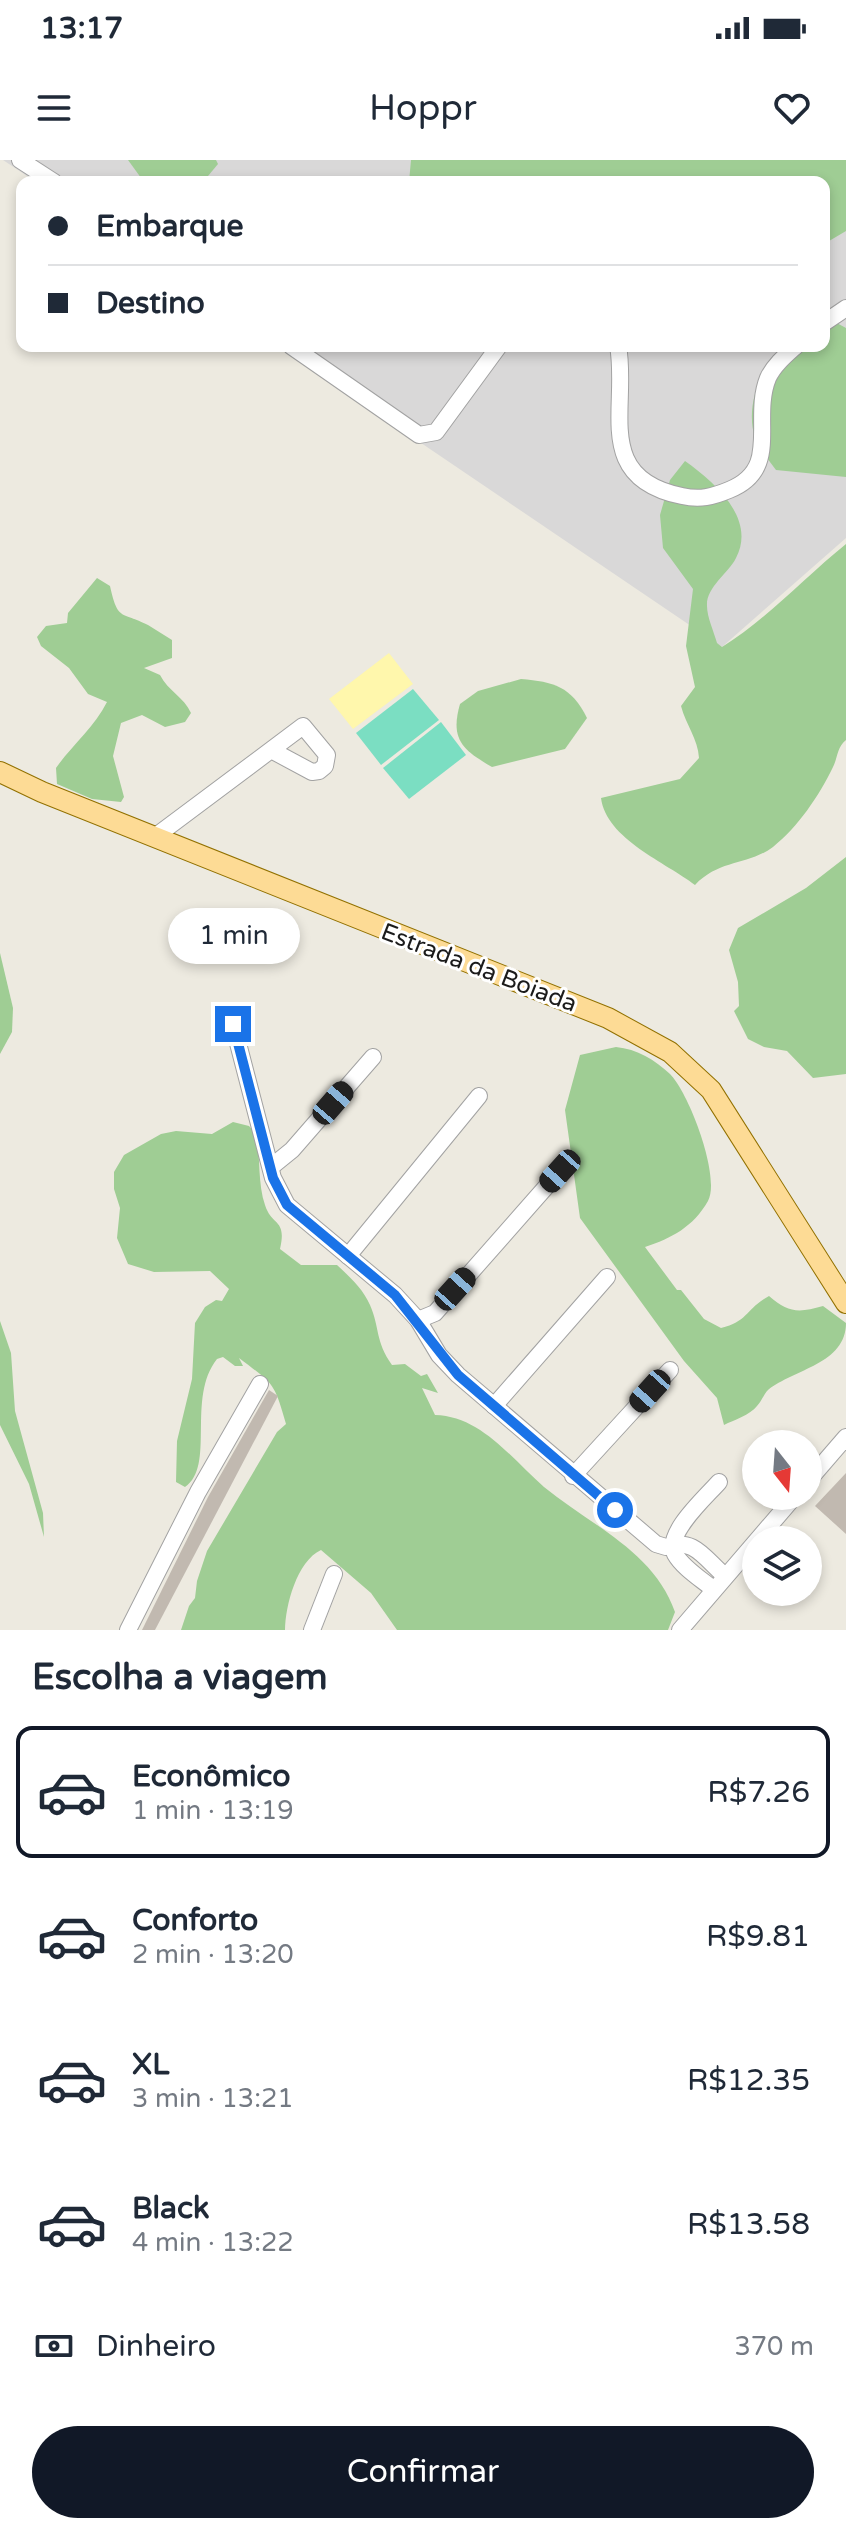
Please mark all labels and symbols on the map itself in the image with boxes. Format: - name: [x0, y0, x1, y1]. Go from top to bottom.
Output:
- callout: 1 min: [167, 908, 299, 964]
- street label: Estrada da Boiada: [377, 917, 581, 1019]
- route end: [215, 1006, 251, 1042]
- car: [308, 1077, 358, 1129]
- car: [535, 1145, 585, 1197]
- car: [430, 1263, 480, 1315]
- car: [625, 1365, 675, 1417]
- north arrow: [742, 1430, 822, 1510]
- route start: [597, 1492, 633, 1528]

